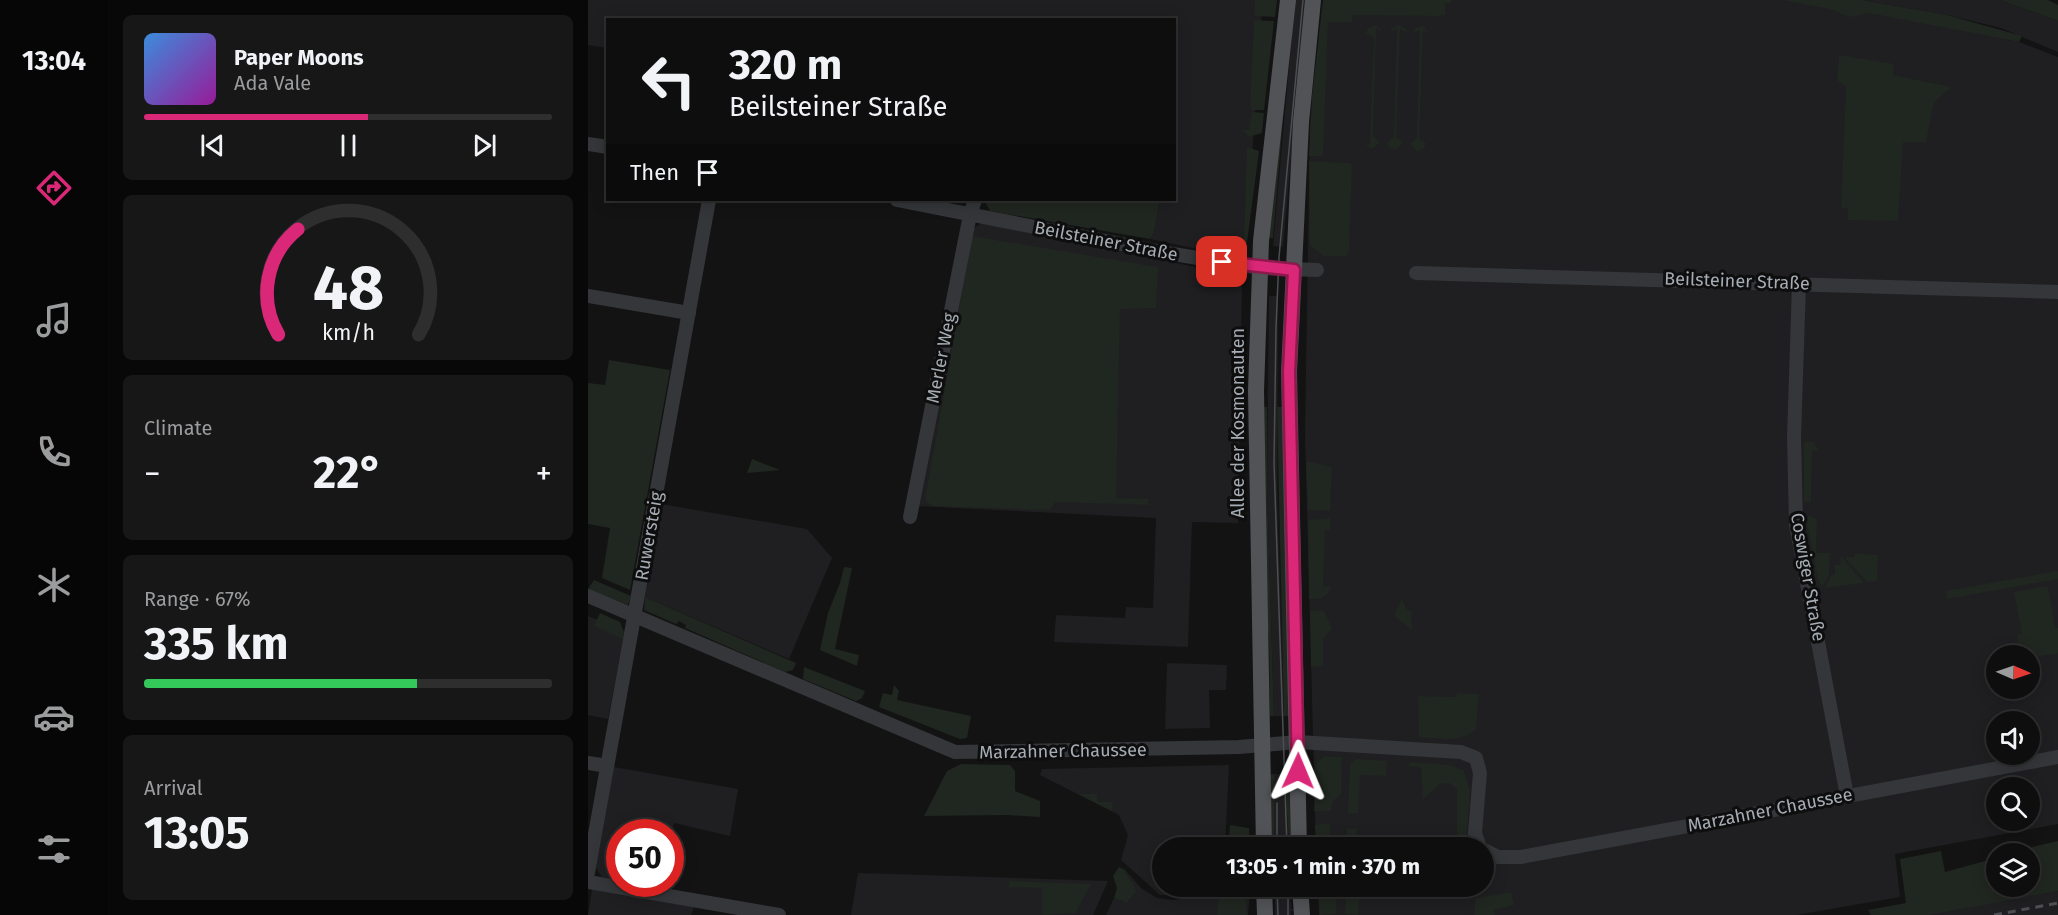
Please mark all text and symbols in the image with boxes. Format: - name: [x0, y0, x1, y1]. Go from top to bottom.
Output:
- text: 320 m: [729, 40, 842, 90]
- icon: left: [630, 42, 708, 120]
- text: Paper Moons: [234, 44, 364, 71]
- text: 13:04: [22, 45, 86, 77]
- text: Ada Vale: [234, 71, 311, 95]
- text: Beilsteiner Straße: [729, 91, 947, 123]
- icon: previous: [196, 129, 229, 162]
- icon: pause: [332, 129, 365, 162]
- icon: next: [468, 129, 501, 162]
- icon: arrive: [691, 156, 724, 189]
- text: Then: [630, 159, 679, 186]
- icon: directions: [33, 167, 75, 209]
- street label: Beilsteiner Straße: [1032, 216, 1180, 266]
- pin: [1196, 236, 1247, 287]
- icon: arrive: [1205, 245, 1238, 278]
- text: 48: [312, 251, 384, 326]
- street label: Beilsteiner Straße: [1664, 267, 1810, 295]
- icon: music: [33, 299, 75, 341]
- street label: Merler Weg: [921, 310, 961, 405]
- text: km/h: [321, 320, 375, 346]
- street label: Allee der Kosmonauten: [1227, 328, 1249, 518]
- text: Climate: [144, 416, 212, 440]
- icon: phone: [33, 431, 75, 473]
- text: 22°: [313, 446, 383, 500]
- text: −: [144, 454, 161, 494]
- text: +: [536, 454, 552, 494]
- street label: Ruwersteig: [630, 489, 668, 582]
- street label: Coswiger Straße: [1786, 511, 1830, 643]
- icon: climate: [33, 564, 75, 606]
- text: Range · 67%: [144, 587, 251, 611]
- text: 335 km: [144, 617, 288, 671]
- north arrow: [1986, 645, 2040, 699]
- map controls: [1986, 645, 2040, 897]
- icon: car: [33, 696, 75, 738]
- button: sound: [1986, 711, 2040, 765]
- street label: Marzahner Chaussee: [979, 739, 1147, 763]
- position arrow: [1266, 739, 1330, 803]
- text: Arrival: [144, 776, 203, 800]
- button: search: [1986, 777, 2040, 831]
- street label: Marzahner Chaussee: [1686, 783, 1854, 837]
- text: 13:05: [144, 806, 250, 860]
- speed limit sign: 50: [606, 819, 684, 897]
- icon: filters: [33, 828, 75, 870]
- button: layers: [1986, 843, 2040, 897]
- text: 13:05 · 1 min · 370 m: [1226, 853, 1420, 880]

